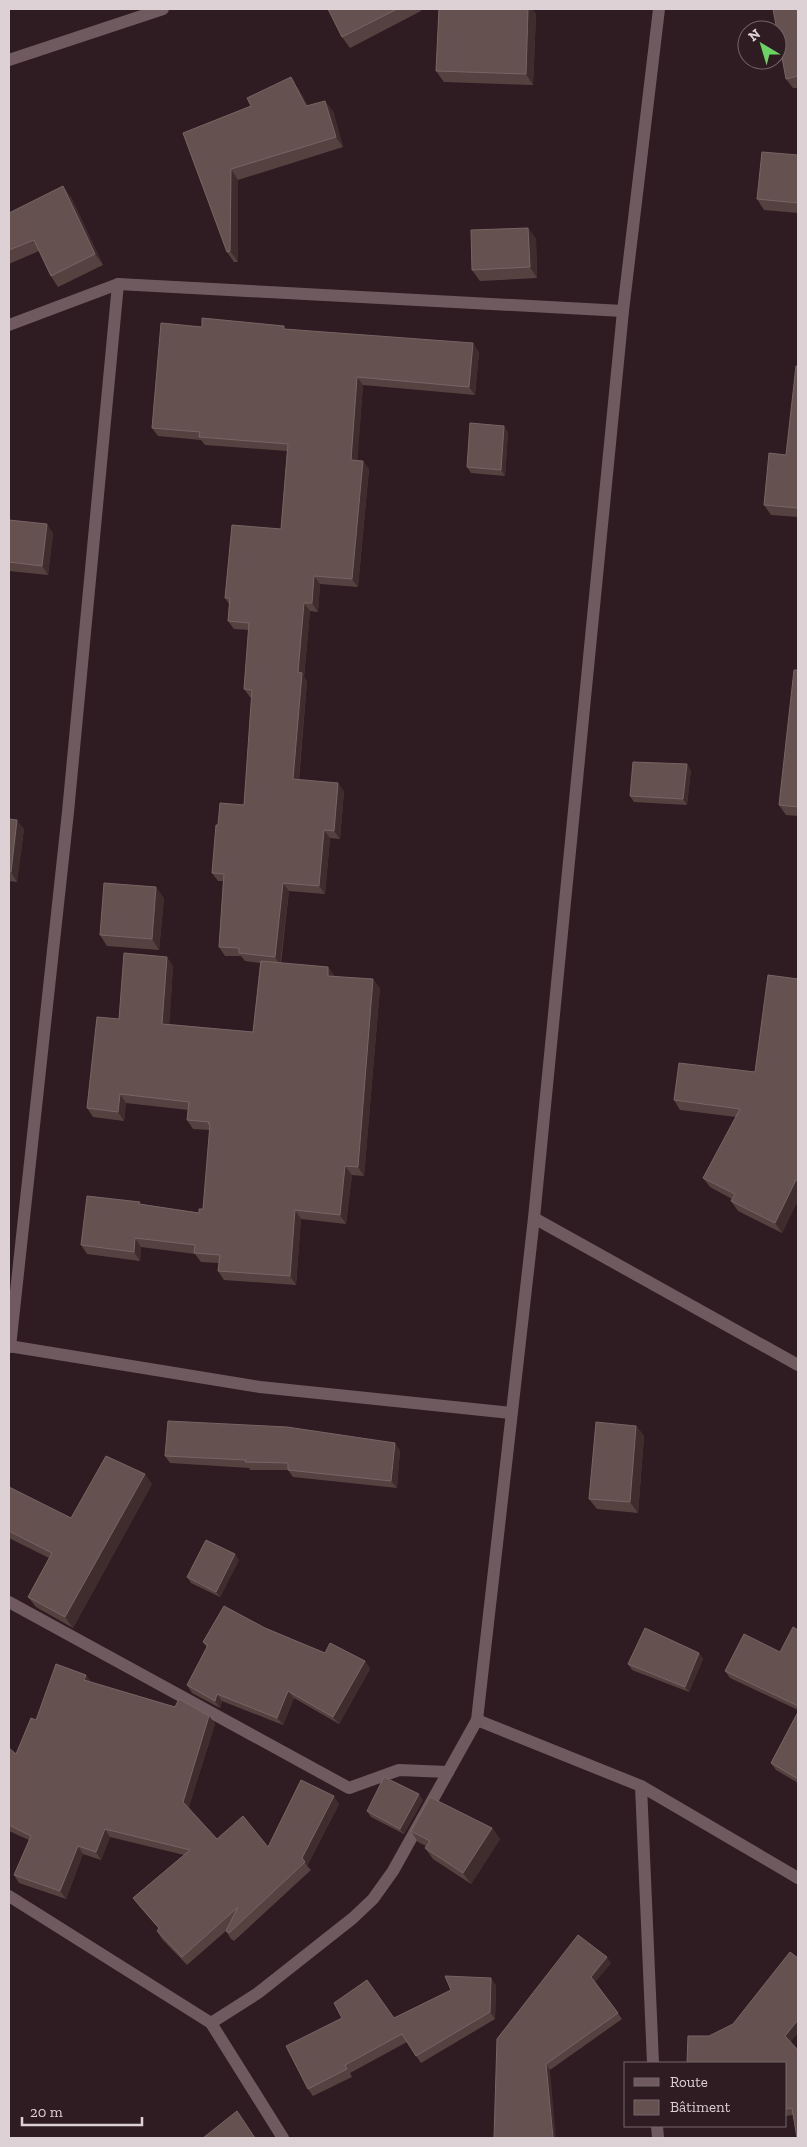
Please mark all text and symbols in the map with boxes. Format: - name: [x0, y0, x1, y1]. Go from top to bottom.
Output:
- north arrow: [737, 20, 787, 70]
- text: N: [745, 25, 764, 45]
- legend: [624, 2062, 787, 2127]
- text: Route: [670, 2073, 708, 2091]
- scale bar: [22, 2094, 142, 2126]
- text: Bâtiment: [670, 2098, 731, 2116]
- text: 20 m: [30, 2103, 63, 2121]

